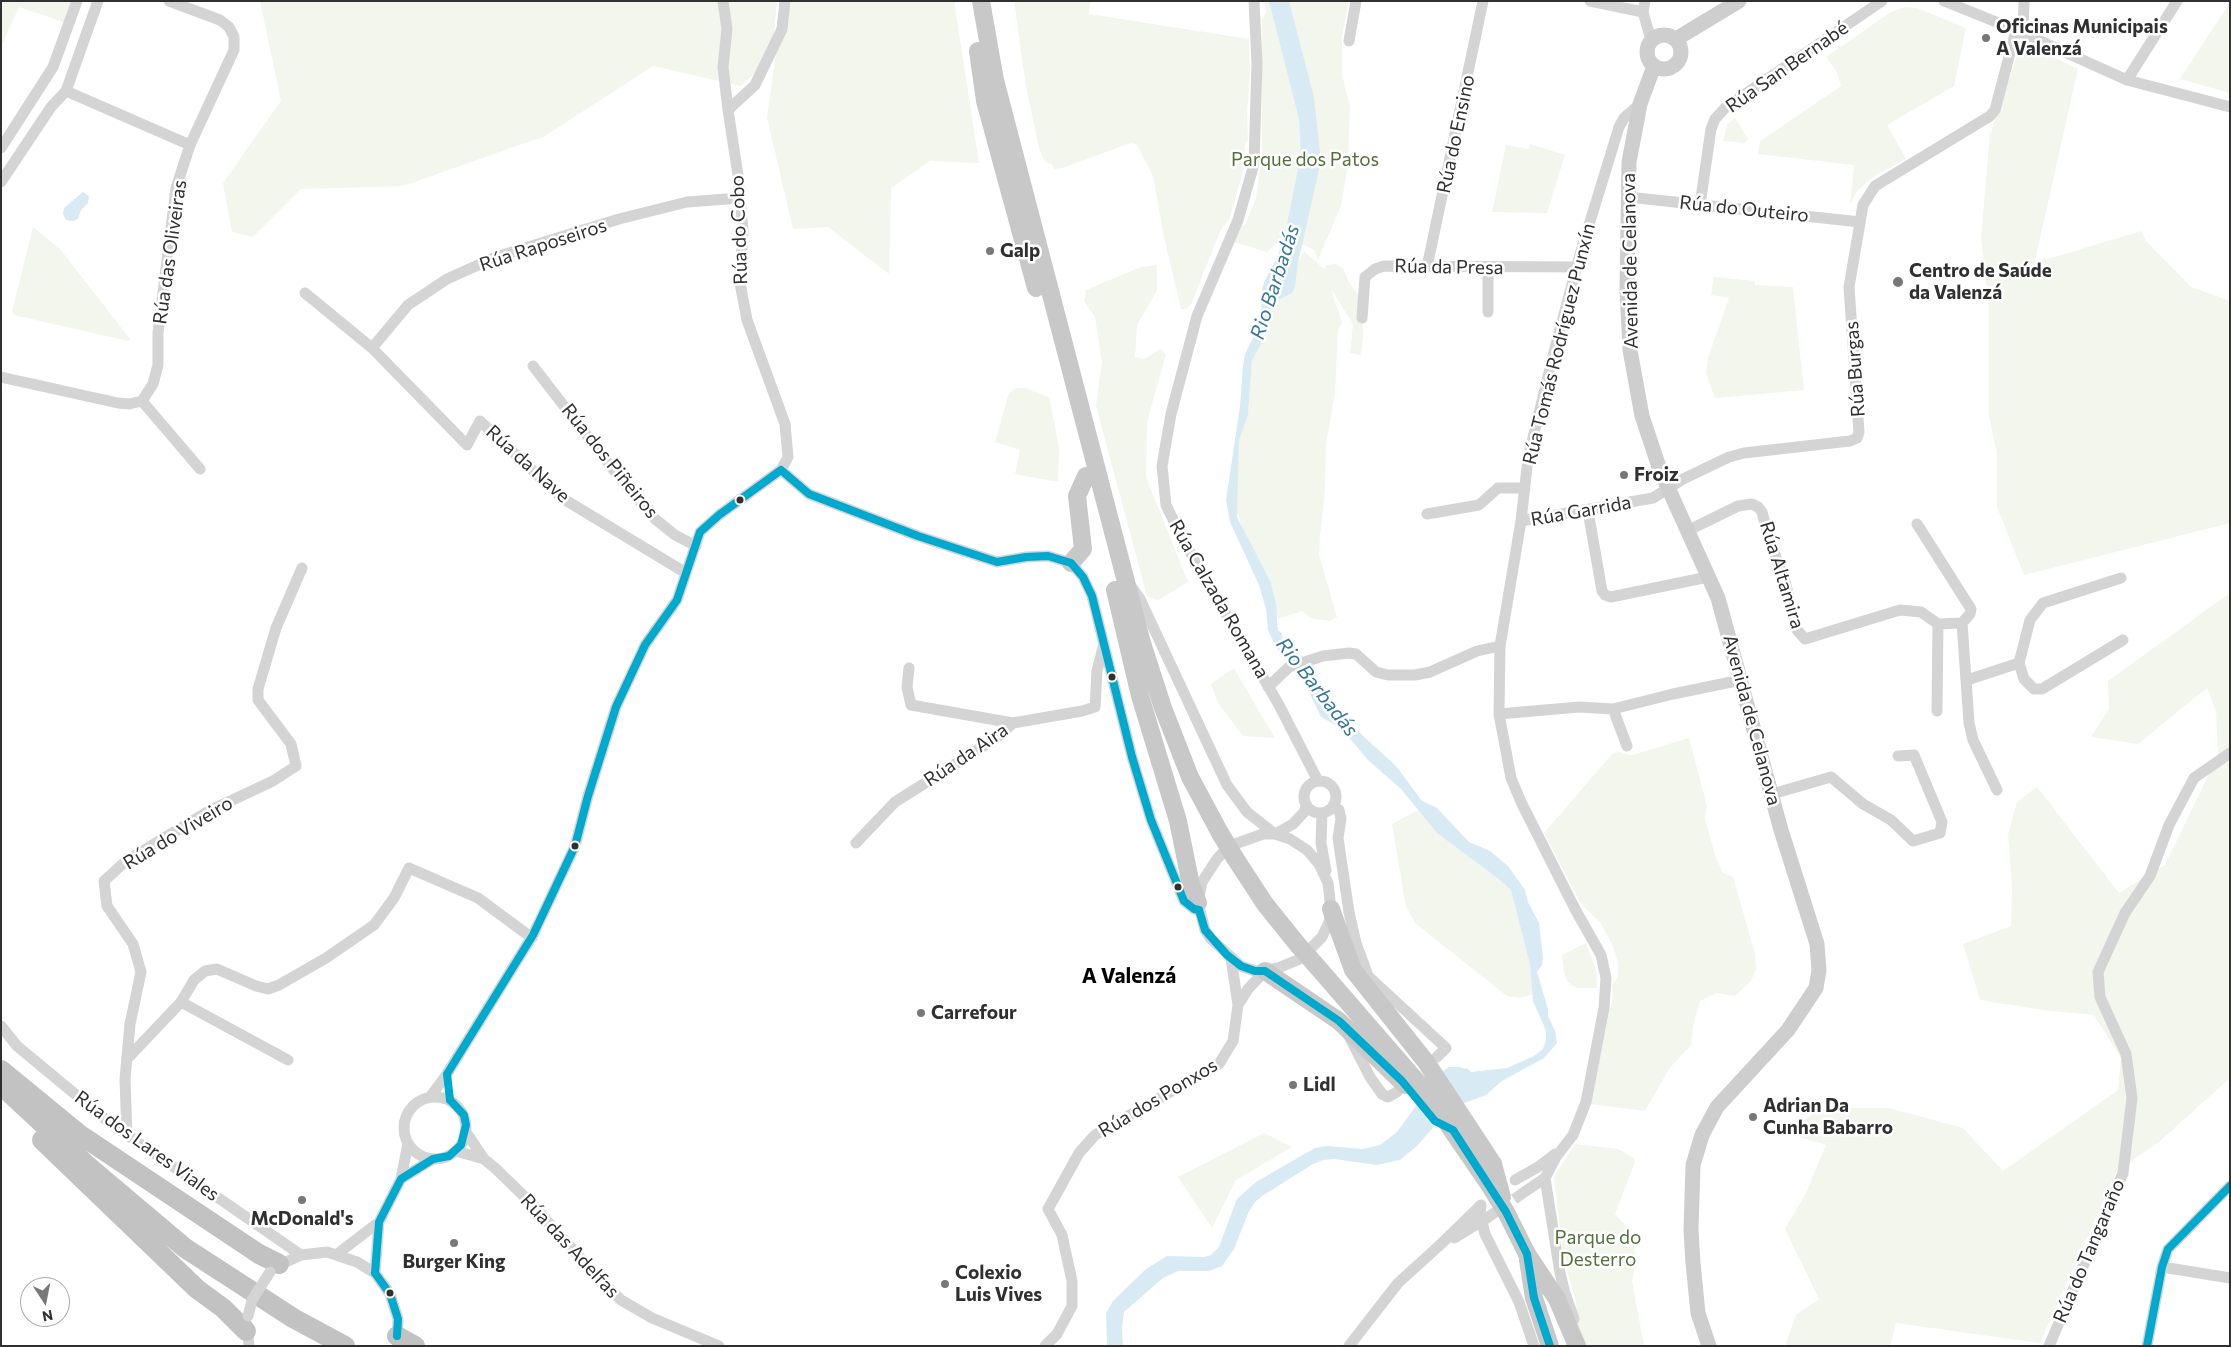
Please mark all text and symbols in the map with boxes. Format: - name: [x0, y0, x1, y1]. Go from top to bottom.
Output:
- street label: Rúa San Bernabé: [1721, 16, 1853, 118]
- place label: Oficinas Municipais A Valenzá: [1996, 16, 2168, 60]
- marker: Oficinas Municipais A Valenzá: [1980, 32, 1992, 44]
- street label: Rúa do Ensino: [1432, 73, 1480, 195]
- park label: Parque dos Patos: [1231, 149, 1379, 171]
- street label: Avenida de Celanova: [1617, 173, 1643, 349]
- street label: Rúa do Cobo: [726, 175, 752, 285]
- street label: Rúa das Oliveiras: [149, 178, 191, 326]
- street label: Rúa do Outeiro: [1678, 191, 1810, 227]
- street label: Rúa Raposeiros: [476, 214, 610, 276]
- street label: Rúa Tomás Rodríguez Punxín: [1518, 221, 1600, 467]
- water label: Rio Barbadás: [1245, 222, 1305, 342]
- place label: Galp: [1000, 240, 1040, 262]
- marker: Galp: [984, 245, 996, 257]
- street label: Rúa da Presa: [1394, 255, 1504, 279]
- place label: Centro de Saúde da Valenzá: [1909, 260, 2052, 304]
- marker: Centro de Saúde da Valenzá: [1891, 275, 1905, 289]
- street label: Rúa Burgas: [1840, 320, 1870, 418]
- street label: Rúa dos Piñeiros: [557, 399, 663, 523]
- street label: Rúa da Nave: [481, 420, 575, 508]
- place label: Froiz: [1634, 464, 1679, 486]
- marker: Froiz: [1618, 469, 1630, 481]
- street label: Rúa Garrida: [1529, 491, 1633, 531]
- unlabelled marker: [735, 495, 745, 505]
- street label: Rúa Calzada Romana: [1164, 516, 1274, 682]
- street label: Rúa Altamira: [1755, 518, 1809, 632]
- street label: Avenida de Celanova: [1718, 632, 1786, 808]
- water label: Rio Barbadás: [1271, 633, 1363, 741]
- unlabelled marker: [1107, 672, 1117, 682]
- street label: Rúa da Aira: [920, 719, 1012, 791]
- street label: Rúa do Viveiro: [119, 791, 237, 875]
- unlabelled marker: [570, 841, 580, 851]
- unlabelled marker: [1173, 882, 1183, 892]
- district label: A Valenzá: [1082, 963, 1176, 989]
- place label: Carrefour: [931, 1002, 1017, 1024]
- marker: Carrefour: [915, 1007, 927, 1019]
- street label: Rúa dos Ponxos: [1094, 1054, 1222, 1142]
- place label: Lidl: [1303, 1074, 1336, 1096]
- marker: Lidl: [1287, 1079, 1299, 1091]
- street label: Rúa dos Lares Viales: [70, 1086, 224, 1206]
- place label: Adrian Da Cunha Babarro: [1763, 1095, 1893, 1139]
- marker: Adrian Da Cunha Babarro: [1747, 1111, 1759, 1123]
- street label: Rúa do Tangaraño: [2048, 1176, 2130, 1326]
- street label: Rúa das Adelfas: [516, 1189, 624, 1303]
- marker: McDonald's: [296, 1194, 308, 1206]
- place label: McDonald's: [250, 1208, 354, 1230]
- park label: Parque do Desterro: [1555, 1227, 1641, 1271]
- marker: Burger King: [448, 1237, 460, 1249]
- place label: Burger King: [403, 1251, 505, 1273]
- place label: Colexio Luis Vives: [955, 1262, 1042, 1306]
- north arrow: [20, 1277, 70, 1327]
- marker: Colexio Luis Vives: [939, 1278, 951, 1290]
- unlabelled marker: [385, 1288, 395, 1298]
- text: N: [41, 1307, 55, 1326]

